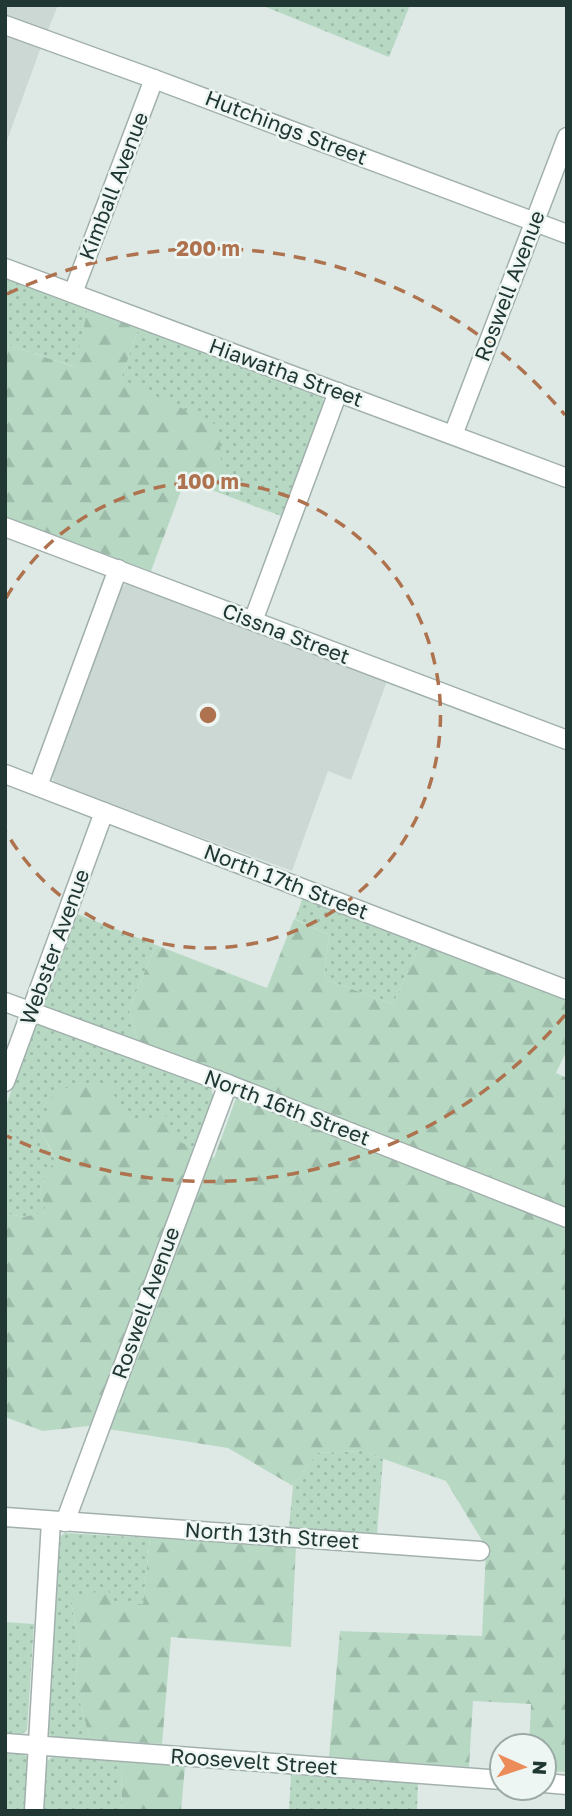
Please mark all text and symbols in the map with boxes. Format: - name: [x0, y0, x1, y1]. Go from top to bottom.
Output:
- street label: Hutchings Street: [202, 84, 371, 170]
- street label: Kimball Avenue: [73, 108, 153, 263]
- street label: Roswell Avenue: [468, 206, 550, 365]
- text: 200 m: [176, 235, 240, 261]
- street label: Hiawatha Street: [206, 332, 367, 412]
- text: 100 m: [177, 468, 239, 494]
- street label: Cissna Street: [219, 597, 354, 669]
- centre of rings: [196, 703, 220, 727]
- street label: North 17th Street: [201, 838, 372, 924]
- street label: Webster Avenue: [14, 865, 94, 1028]
- street label: North 16th Street: [201, 1064, 374, 1151]
- street label: Roswell Avenue: [106, 1223, 185, 1382]
- street label: North 13th Street: [184, 1516, 360, 1554]
- north arrow: [488, 1732, 558, 1802]
- street label: Roosevelt Street: [169, 1742, 339, 1780]
- text: N: [529, 1760, 552, 1776]

